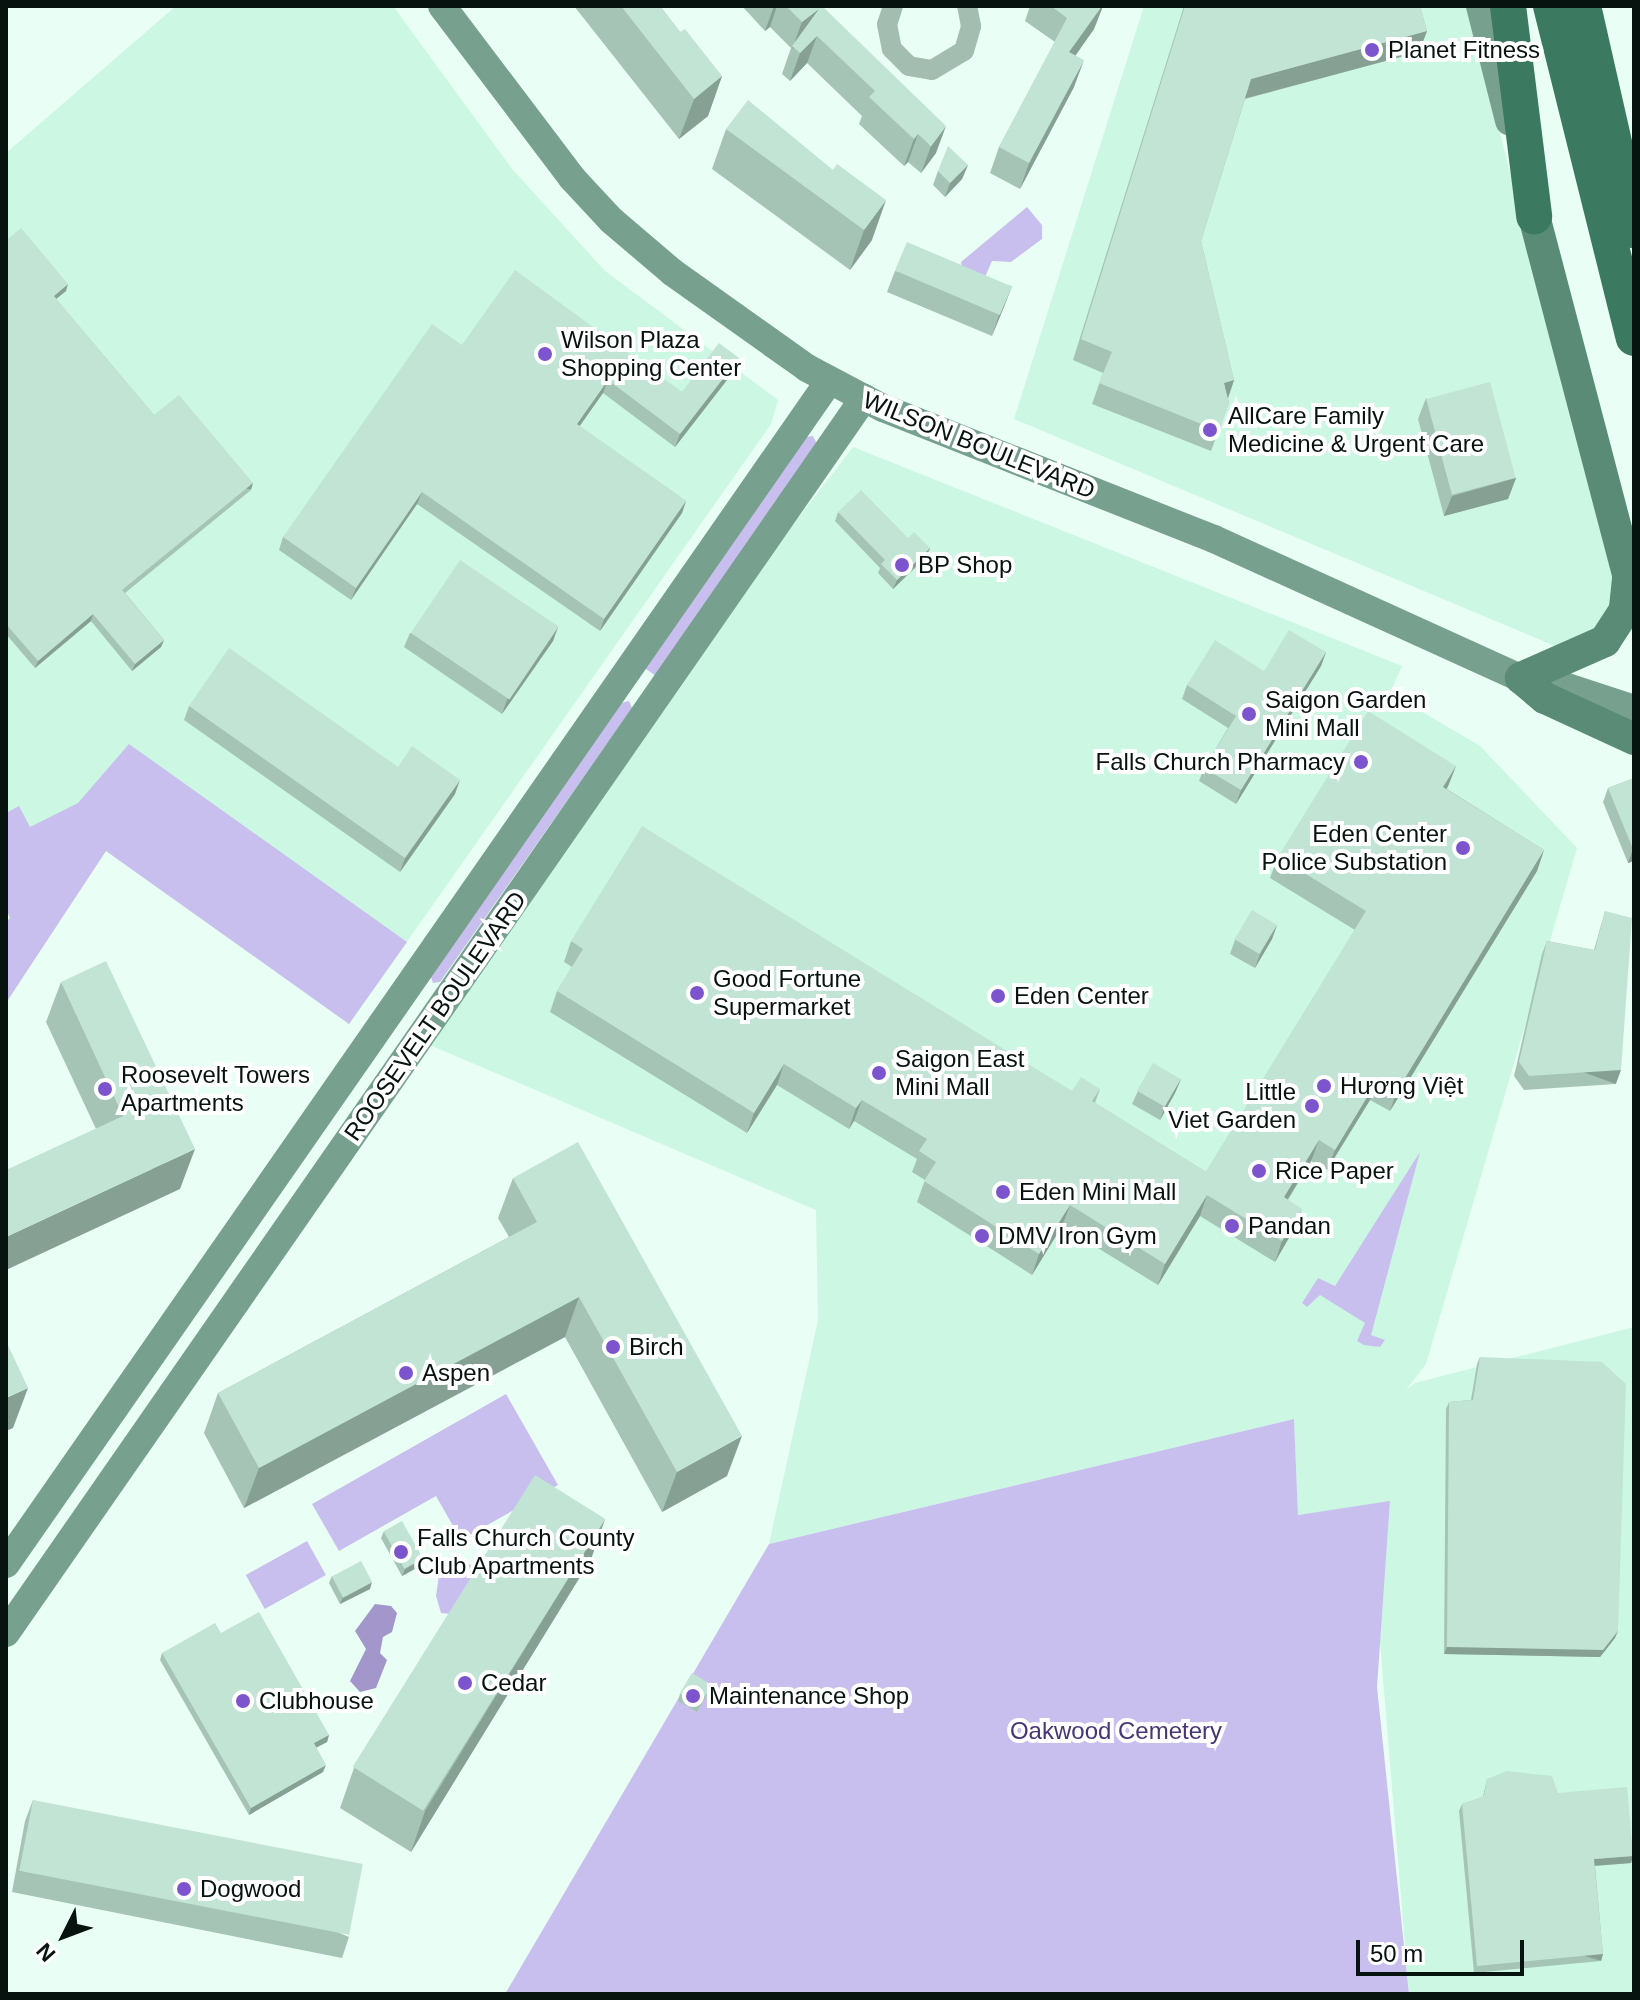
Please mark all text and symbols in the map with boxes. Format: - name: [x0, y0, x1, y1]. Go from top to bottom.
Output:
- place label: Planet Fitness: [1388, 36, 1540, 64]
- marker: Planet Fitness: [1363, 41, 1381, 59]
- place label: Wilson Plaza Shopping Center: [561, 326, 741, 382]
- marker: Wilson Plaza Shopping Center: [536, 345, 554, 363]
- street label: WILSON BOULEVARD: [859, 385, 1099, 505]
- place label: AllCare Family Medicine & Urgent Care: [1228, 402, 1484, 458]
- marker: AllCare Family Medicine & Urgent Care: [1199, 419, 1221, 441]
- place label: BP Shop: [918, 551, 1013, 579]
- marker: BP Shop: [893, 556, 911, 574]
- place label: Saigon Garden Mini Mall: [1265, 686, 1426, 742]
- marker: Saigon Garden Mini Mall: [1240, 705, 1258, 723]
- place label: Falls Church Pharmacy: [1096, 748, 1345, 776]
- marker: Falls Church Pharmacy: [1352, 753, 1370, 771]
- place label: Eden Center Police Substation: [1262, 820, 1447, 876]
- marker: Eden Center Police Substation: [1454, 839, 1472, 857]
- street label: ROOSEVELT BOULEVARD: [338, 886, 532, 1146]
- place label: Good Fortune Supermarket: [713, 965, 861, 1021]
- place label: Eden Center: [1014, 982, 1149, 1010]
- marker: Good Fortune Supermarket: [688, 984, 706, 1002]
- marker: Eden Center: [989, 987, 1007, 1005]
- place label: Saigon East Mini Mall: [895, 1045, 1024, 1101]
- place label: Roosevelt Towers Apartments: [121, 1061, 310, 1117]
- marker: Saigon East Mini Mall: [870, 1064, 888, 1082]
- place label: Hương Việt: [1340, 1072, 1463, 1100]
- marker: Hương Việt: [1315, 1077, 1333, 1095]
- place label: Little Viet Garden: [1168, 1078, 1296, 1134]
- marker: Roosevelt Towers Apartments: [96, 1080, 114, 1098]
- marker: Little Viet Garden: [1303, 1097, 1321, 1115]
- place label: Rice Paper: [1275, 1157, 1394, 1185]
- marker: Rice Paper: [1250, 1162, 1268, 1180]
- place label: Eden Mini Mall: [1019, 1178, 1176, 1206]
- marker: Eden Mini Mall: [994, 1183, 1012, 1201]
- place label: Pandan: [1248, 1212, 1331, 1240]
- marker: Pandan: [1223, 1217, 1241, 1235]
- place label: DMV Iron Gym: [998, 1222, 1157, 1250]
- marker: DMV Iron Gym: [973, 1227, 991, 1245]
- place label: Birch: [629, 1333, 684, 1361]
- marker: Birch: [604, 1338, 622, 1356]
- place label: Aspen: [422, 1359, 490, 1387]
- marker: Aspen: [397, 1364, 415, 1382]
- place label: Falls Church County Club Apartments: [417, 1524, 634, 1580]
- marker: Falls Church County Club Apartments: [392, 1543, 410, 1561]
- place label: Cedar: [481, 1669, 546, 1697]
- marker: Cedar: [456, 1674, 474, 1692]
- place label: Maintenance Shop: [709, 1682, 909, 1710]
- place label: Clubhouse: [259, 1687, 374, 1715]
- marker: Maintenance Shop: [684, 1687, 702, 1705]
- marker: Clubhouse: [234, 1692, 252, 1710]
- park label: Oakwood Cemetery: [1010, 1717, 1222, 1745]
- place label: Dogwood: [200, 1875, 301, 1903]
- marker: Dogwood: [175, 1880, 193, 1898]
- north arrow: [24, 1896, 104, 1976]
- scale bar: [1360, 1924, 1528, 1974]
- text: N: [31, 1938, 60, 1967]
- text: 50 m: [1370, 1940, 1423, 1967]

